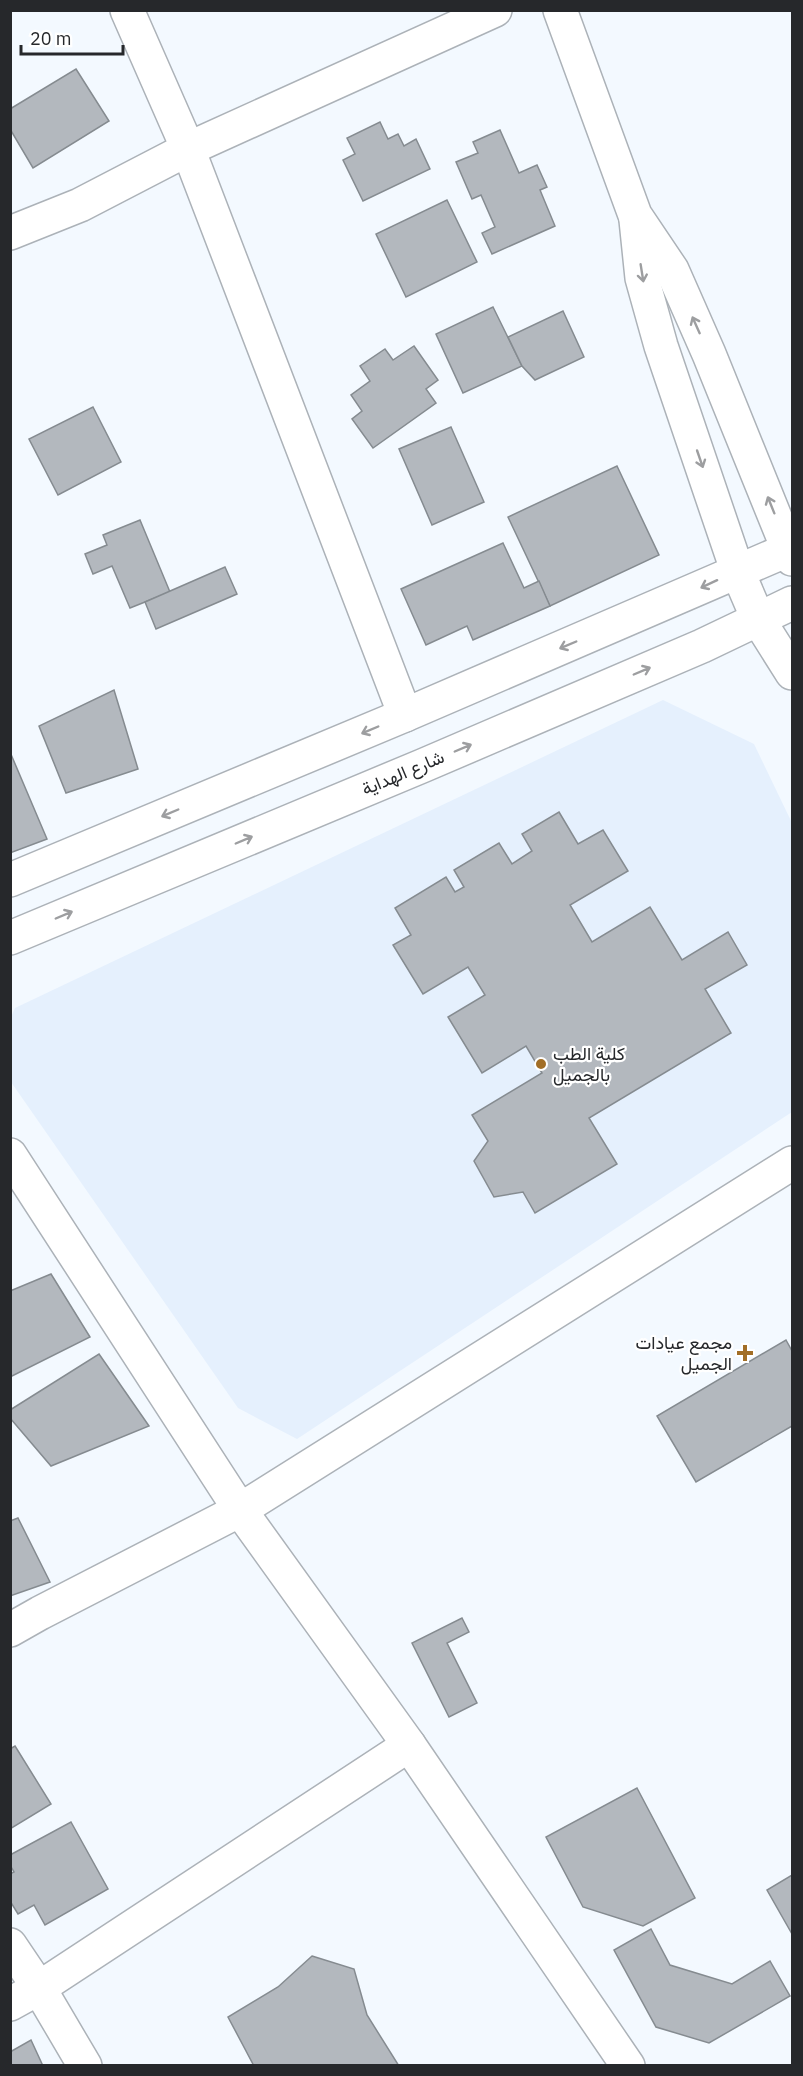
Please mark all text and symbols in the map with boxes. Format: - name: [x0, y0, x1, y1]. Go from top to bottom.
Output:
- scale bar: [21, 18, 123, 56]
- text: 20 m: [30, 27, 72, 50]
- one-way arrow: [636, 263, 647, 283]
- one-way arrow: [690, 316, 702, 334]
- one-way arrow: [696, 449, 707, 468]
- one-way arrow: [764, 496, 775, 515]
- one-way arrow: [700, 578, 718, 590]
- one-way arrow: [560, 640, 578, 651]
- one-way arrow: [632, 665, 651, 676]
- one-way arrow: [361, 725, 379, 736]
- one-way arrow: [453, 742, 471, 753]
- street label: شارع الهداية: [358, 745, 448, 801]
- one-way arrow: [162, 808, 180, 819]
- one-way arrow: [235, 834, 253, 845]
- one-way arrow: [55, 909, 73, 920]
- place label: كلية الطب بالجميل: [553, 1042, 625, 1086]
- marker: كلية الطب بالجميل: [534, 1057, 548, 1071]
- place label: مجمع عيادات الجميل: [636, 1331, 732, 1375]
- marker: مجمع عيادات الجميل: [736, 1344, 754, 1362]

